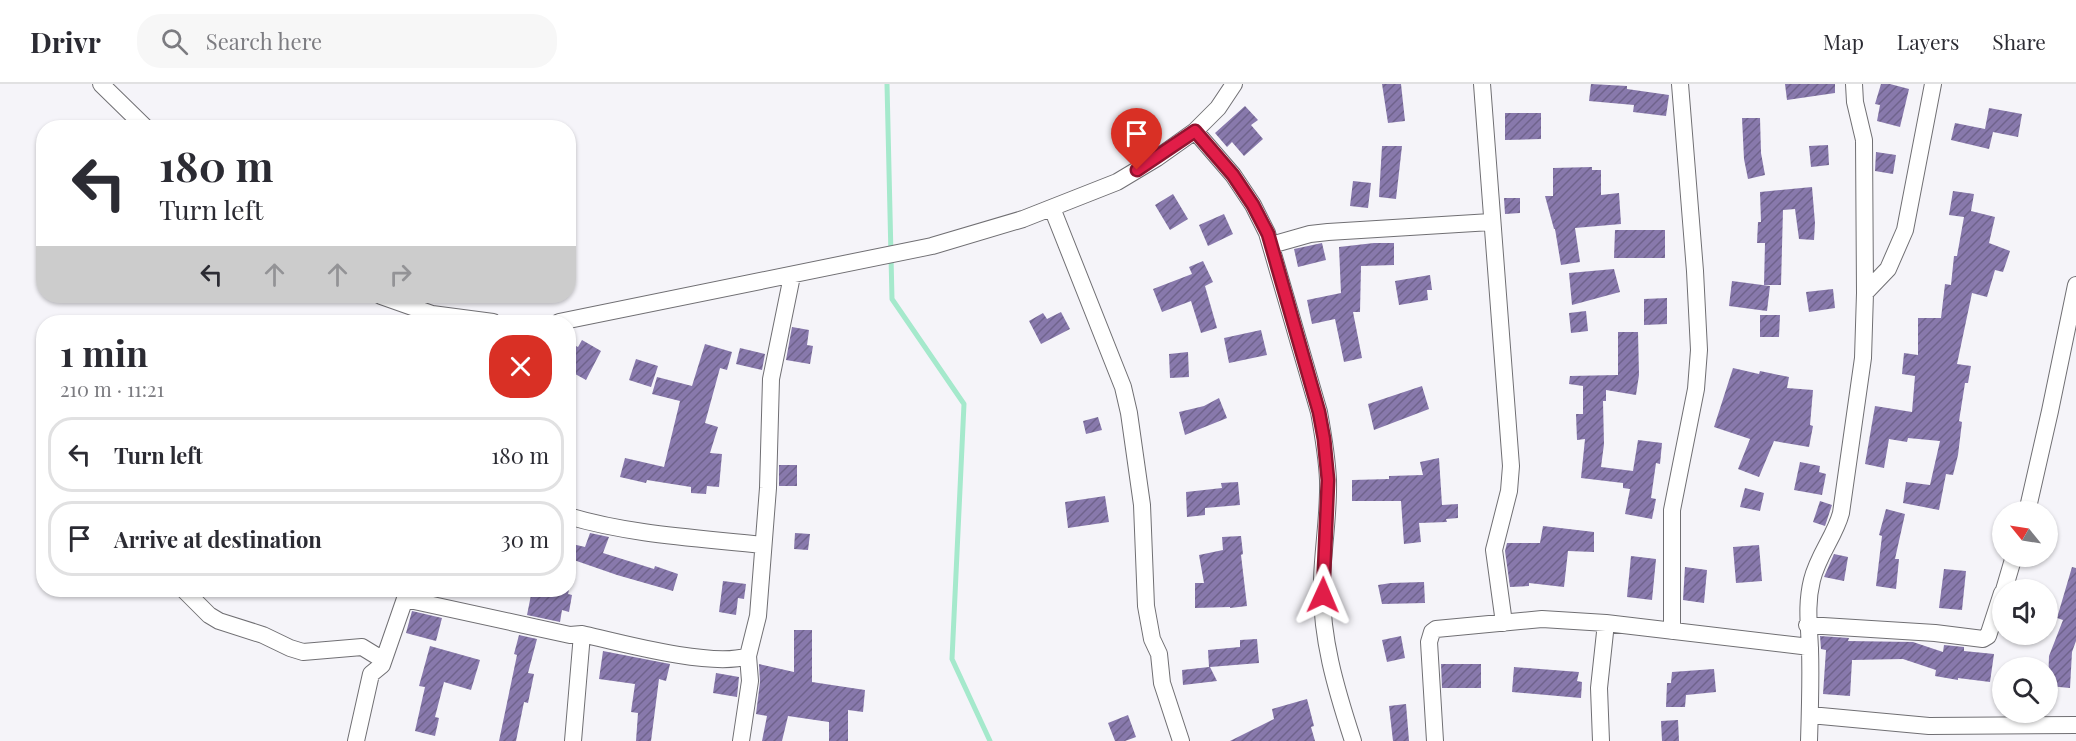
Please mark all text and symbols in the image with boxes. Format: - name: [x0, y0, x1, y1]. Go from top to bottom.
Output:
- search box: [137, 14, 557, 68]
- text: Drivr: [30, 23, 101, 60]
- icon: search: [158, 25, 191, 58]
- text: Search here: [206, 26, 322, 56]
- text: Map: [1823, 27, 1864, 55]
- text: Layers: [1897, 27, 1959, 55]
- text: Share: [1992, 27, 2046, 55]
- pin: [1111, 108, 1162, 170]
- icon: arrive: [1120, 117, 1153, 150]
- text: 180 m: [159, 137, 274, 193]
- icon: left: [60, 144, 138, 222]
- text: Turn left: [159, 191, 263, 227]
- icon: left: [195, 258, 228, 291]
- icon: ahead: [258, 258, 291, 291]
- icon: ahead: [321, 258, 354, 291]
- icon: right: [384, 258, 417, 291]
- text: 1 min: [60, 328, 148, 376]
- button: close: [489, 335, 552, 398]
- text: 210 m · 11:21: [60, 375, 164, 402]
- icon: left: [63, 438, 96, 471]
- text: Turn left: [114, 440, 203, 470]
- text: 180 m: [491, 440, 549, 470]
- north arrow: [1992, 501, 2058, 567]
- map controls: [1992, 501, 2058, 723]
- icon: arrive: [63, 522, 96, 555]
- text: Arrive at destination: [114, 524, 322, 554]
- text: 30 m: [501, 524, 549, 554]
- position arrow: [1291, 563, 1355, 627]
- button: sound: [1992, 579, 2058, 645]
- button: search: [1992, 657, 2058, 723]

